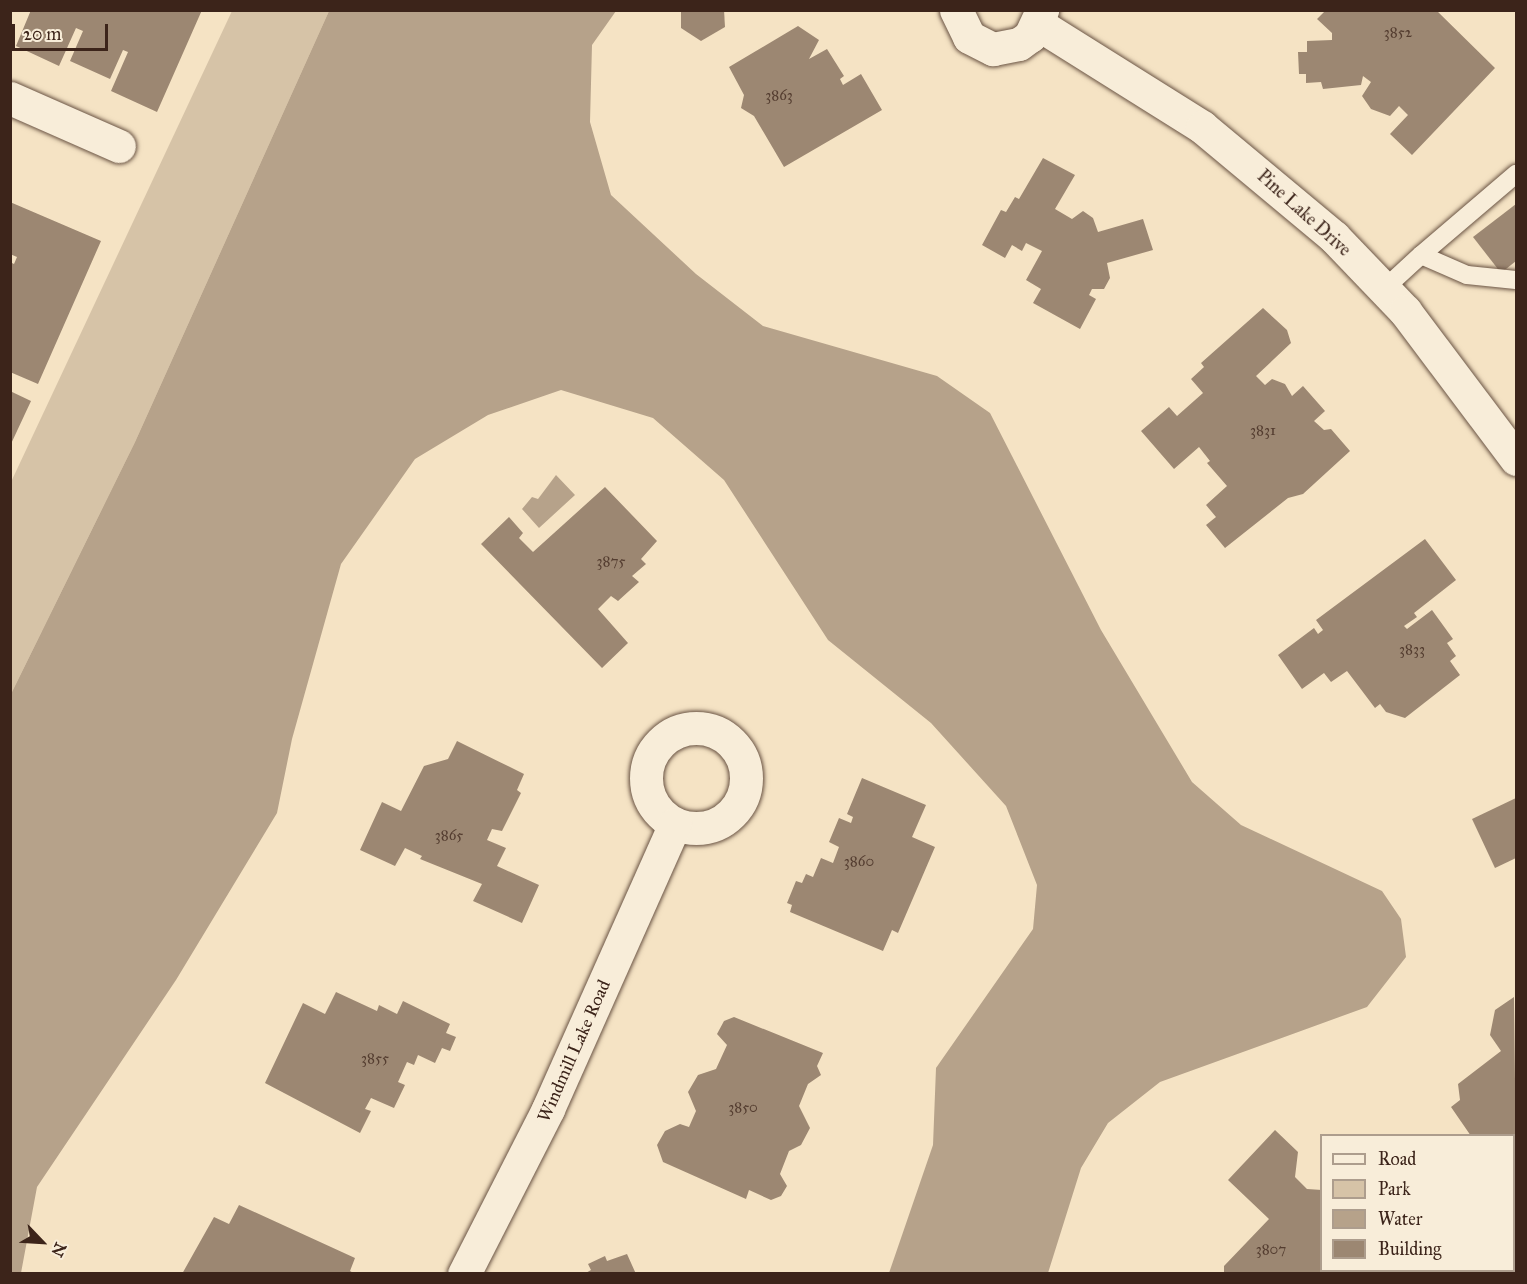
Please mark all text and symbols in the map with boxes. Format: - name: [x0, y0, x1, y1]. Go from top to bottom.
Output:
- scale bar: [15, 12, 111, 50]
- text: 20 m: [23, 23, 61, 45]
- house number: 3852: [1384, 24, 1412, 42]
- house number: 3863: [765, 87, 793, 105]
- street label: Pine Lake Drive: [1253, 165, 1355, 261]
- house number: 3831: [1250, 422, 1276, 440]
- house number: 3875: [597, 553, 625, 571]
- house number: 3833: [1399, 641, 1425, 659]
- house number: 3865: [435, 827, 463, 845]
- house number: 3860: [844, 853, 874, 871]
- street label: Windmill Lake Road: [533, 977, 615, 1125]
- house number: 3855: [361, 1050, 389, 1068]
- house number: 3850: [728, 1099, 758, 1117]
- legend: [1320, 1134, 1515, 1272]
- text: Road: [1378, 1148, 1416, 1170]
- text: Park: [1378, 1178, 1411, 1200]
- text: Water: [1378, 1208, 1422, 1230]
- north arrow: [12, 1212, 72, 1272]
- text: Building: [1378, 1238, 1441, 1260]
- text: N: [47, 1240, 70, 1260]
- house number: 3807: [1256, 1241, 1286, 1259]

